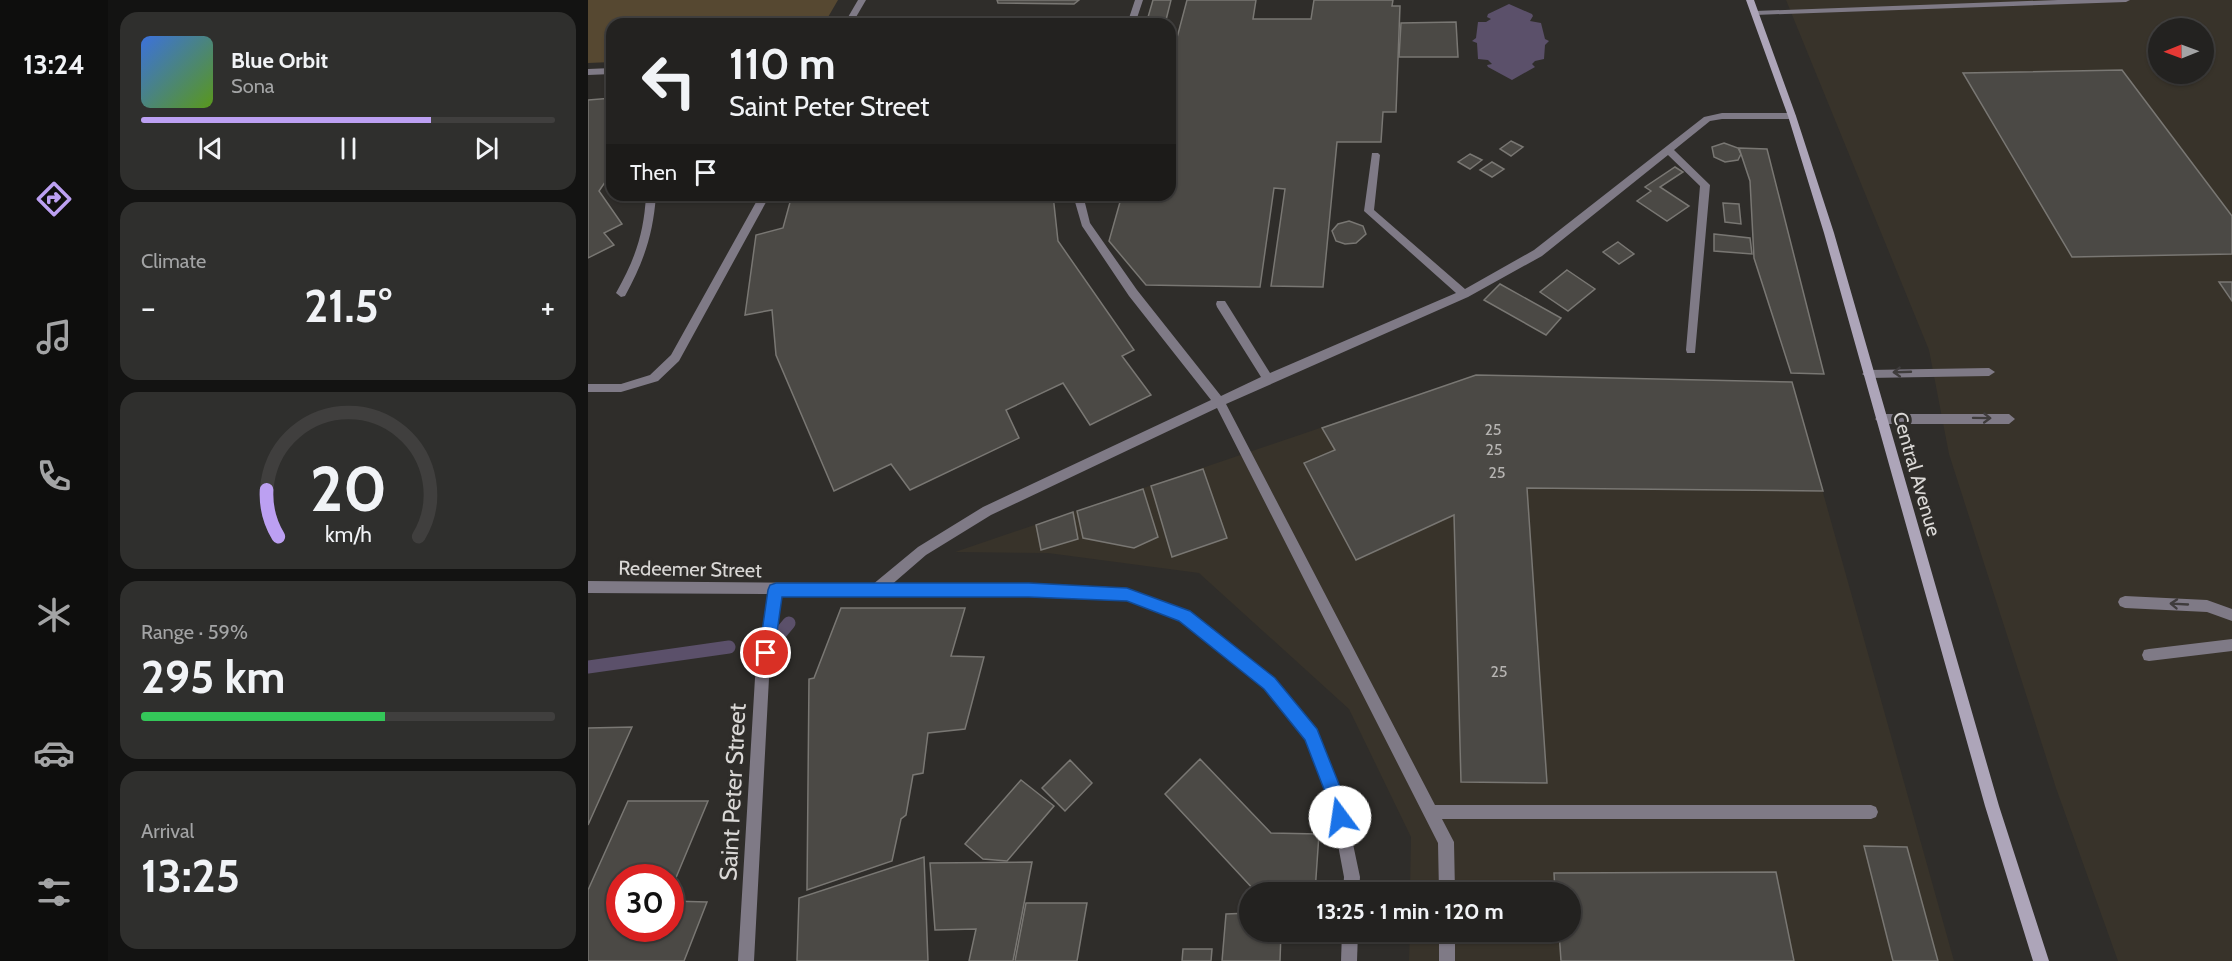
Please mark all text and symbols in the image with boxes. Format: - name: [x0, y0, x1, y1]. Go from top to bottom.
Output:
- north arrow: [2148, 18, 2214, 84]
- map controls: [2148, 18, 2214, 84]
- text: 110 m: [729, 38, 836, 90]
- icon: left: [630, 42, 708, 120]
- text: Blue Orbit: [231, 47, 328, 74]
- text: 13:24: [23, 48, 85, 81]
- text: Sona: [231, 74, 274, 98]
- text: Saint Peter Street: [729, 90, 929, 123]
- icon: previous: [194, 132, 227, 165]
- icon: pause: [332, 132, 365, 165]
- icon: next: [470, 132, 503, 165]
- icon: arrive: [689, 156, 722, 189]
- text: Then: [630, 159, 677, 186]
- icon: directions: [33, 178, 75, 220]
- text: Climate: [141, 249, 206, 273]
- text: 21.5°: [304, 279, 392, 333]
- text: −: [141, 287, 156, 327]
- text: +: [540, 287, 555, 327]
- icon: music: [33, 316, 75, 358]
- one-way arrow: [1893, 367, 1913, 378]
- street label: Central Avenue: [1888, 409, 1946, 539]
- one-way arrow: [1971, 413, 1991, 424]
- house number: 25: [1484, 420, 1502, 439]
- house number: 25: [1485, 440, 1503, 459]
- text: 20: [309, 452, 387, 528]
- icon: phone: [33, 455, 75, 497]
- house number: 25: [1488, 463, 1506, 482]
- text: km/h: [325, 522, 371, 548]
- street label: Redeemer Street: [618, 556, 762, 582]
- icon: climate: [33, 594, 75, 636]
- one-way arrow: [2170, 599, 2190, 610]
- text: Range · 59%: [141, 620, 248, 644]
- pin: [740, 627, 791, 678]
- icon: arrive: [749, 636, 782, 669]
- text: 295 km: [141, 650, 285, 704]
- house number: 25: [1490, 662, 1508, 681]
- street label: Saint Peter Street: [713, 702, 752, 882]
- icon: car: [33, 732, 75, 774]
- position arrow: [1308, 785, 1372, 849]
- text: Arrival: [141, 819, 194, 843]
- text: 13:25: [141, 849, 240, 903]
- speed limit sign: 30: [606, 864, 684, 942]
- icon: filters: [33, 871, 75, 913]
- text: 13:25 · 1 min · 120 m: [1316, 898, 1504, 925]

